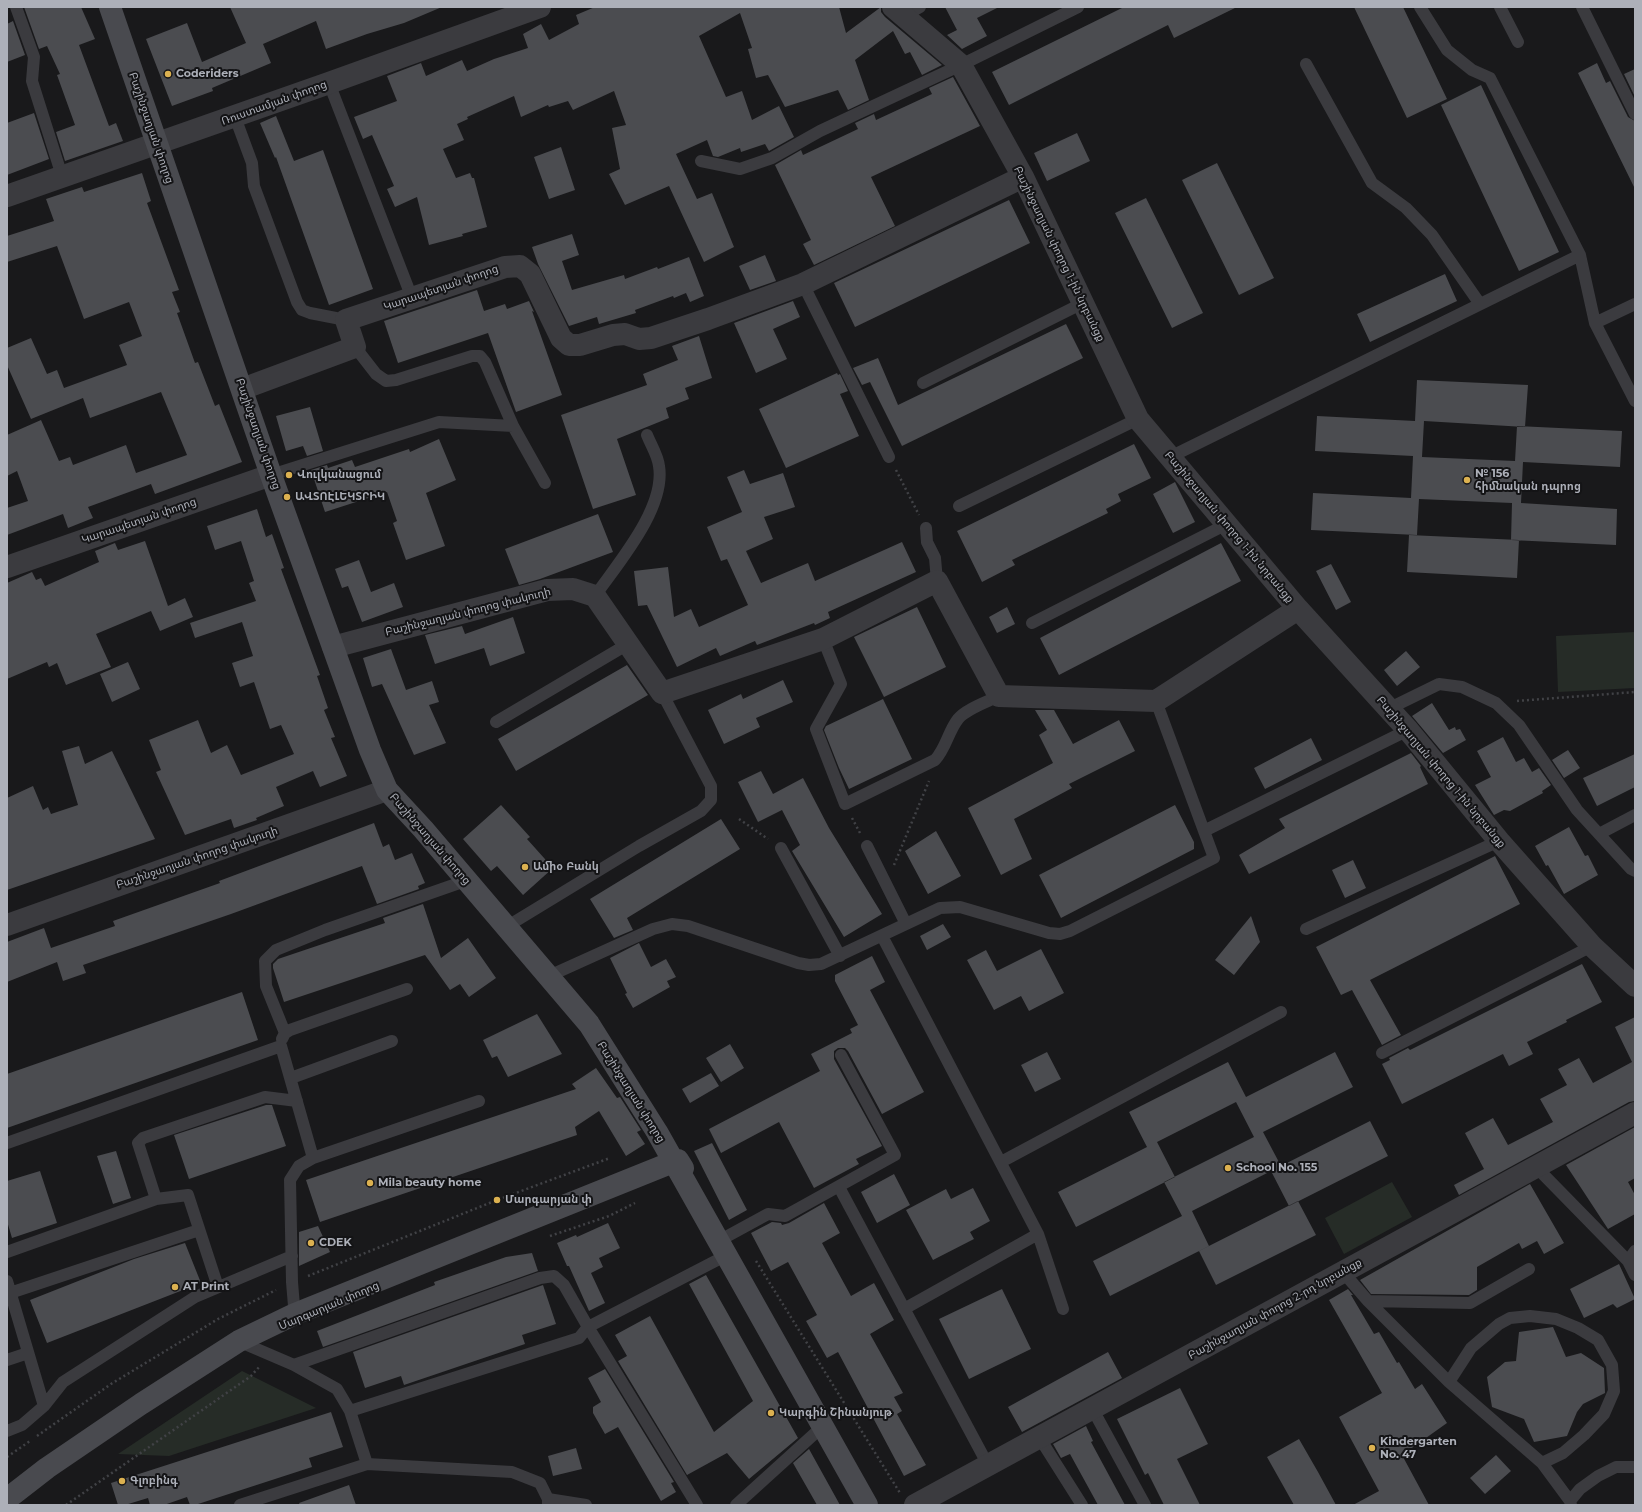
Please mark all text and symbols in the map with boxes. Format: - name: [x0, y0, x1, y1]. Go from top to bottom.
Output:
- place label: Coderiders: [176, 67, 239, 81]
- marker: Coderiders: [163, 69, 173, 79]
- street label: Բաշինջաղյան փողոց: [126, 71, 176, 185]
- street label: Ռուստամյան փողոց: [220, 78, 328, 128]
- street label: Բաշինջաղյան փողոց 1-ին նրբանցք: [1011, 164, 1107, 344]
- street label: Կարապետյան փողոց: [382, 262, 500, 314]
- street label: Բաշինջաղյան փողոց: [233, 377, 283, 491]
- street label: Բաշինջաղյան փողոց 1-ին նրբանցք: [1162, 449, 1296, 605]
- place label: № 156 հիմնական դպրոց: [1475, 467, 1581, 493]
- place label: Վուլկանացում: [297, 468, 381, 482]
- marker: Վուլկանացում: [284, 470, 294, 480]
- marker: № 156 հիմնական դպրոց: [1462, 475, 1472, 485]
- place label: ԱՎՏՈԷԼԵԿՏՐԻԿ: [295, 490, 385, 504]
- marker: ԱՎՏՈԷԼԵԿՏՐԻԿ: [282, 492, 292, 502]
- street label: Կարապետյան փողոց: [80, 495, 198, 547]
- street label: Բաշինջաղյան փողոց փակուղի: [384, 585, 552, 639]
- street label: Բաշինջաղյան փողոց 1-ին նրբանցք: [1374, 694, 1508, 850]
- street label: Բաշինջաղյան փողոց: [387, 791, 473, 887]
- street label: Բաշինջաղյան փողոց փակուղի: [114, 824, 280, 892]
- place label: Ամիօ Բանկ: [533, 860, 599, 874]
- marker: Ամիօ Բանկ: [520, 862, 530, 872]
- street label: Բաշինջաղյան փողոց: [594, 1039, 668, 1145]
- place label: School No. 155: [1236, 1161, 1317, 1175]
- marker: School No. 155: [1223, 1163, 1233, 1173]
- place label: Mila beauty home: [378, 1176, 481, 1190]
- marker: Mila beauty home: [365, 1178, 375, 1188]
- place label: Մարգարյան փ: [505, 1193, 592, 1207]
- marker: Մարգարյան փ: [492, 1195, 502, 1205]
- place label: CDEK: [319, 1236, 352, 1250]
- marker: CDEK: [306, 1238, 316, 1248]
- street label: Բաշինջաղյան փողոց 2-րդ նրբանցք: [1186, 1256, 1364, 1362]
- street label: Մարգարյան փողոց: [277, 1279, 381, 1333]
- place label: AT Print: [183, 1280, 229, 1294]
- marker: AT Print: [170, 1282, 180, 1292]
- place label: Կարգին Շինանյութ: [779, 1406, 892, 1420]
- marker: Կարգին Շինանյութ: [766, 1408, 776, 1418]
- place label: Kindergarten No. 47: [1380, 1435, 1457, 1461]
- marker: Kindergarten No. 47: [1367, 1443, 1377, 1453]
- place label: Գլոբինգ: [130, 1474, 178, 1488]
- marker: Գլոբինգ: [117, 1476, 127, 1486]

